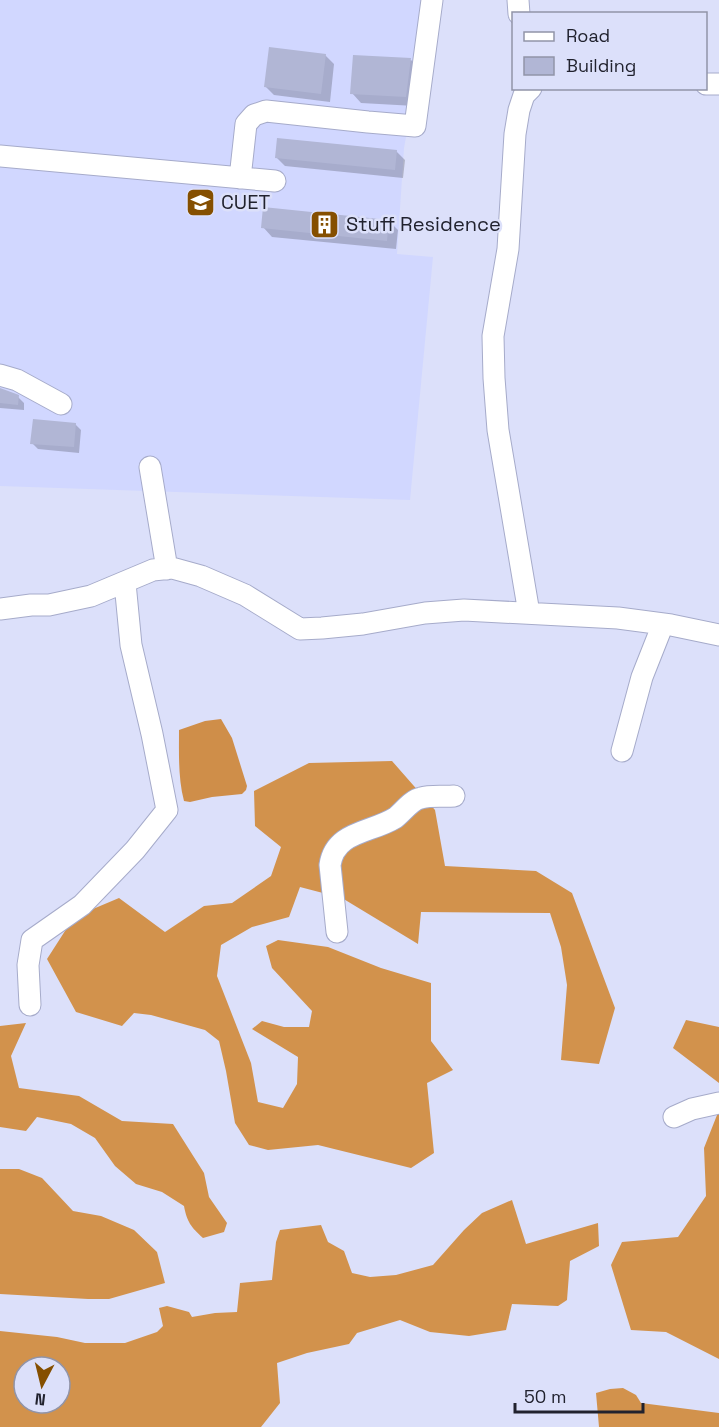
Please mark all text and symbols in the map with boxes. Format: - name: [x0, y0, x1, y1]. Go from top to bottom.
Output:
- legend: [512, 12, 707, 90]
- text: Road: [566, 24, 610, 47]
- text: Building: [566, 54, 636, 77]
- school or university icon: CUET: [184, 186, 216, 218]
- place label: CUET: [221, 189, 270, 215]
- building icon: Stuff Residence: [309, 208, 341, 240]
- place label: Stuff Residence: [346, 211, 501, 237]
- north arrow: [12, 1355, 72, 1415]
- scale bar: [515, 1376, 642, 1414]
- text: 50 m: [524, 1385, 566, 1408]
- text: N: [34, 1388, 47, 1410]

